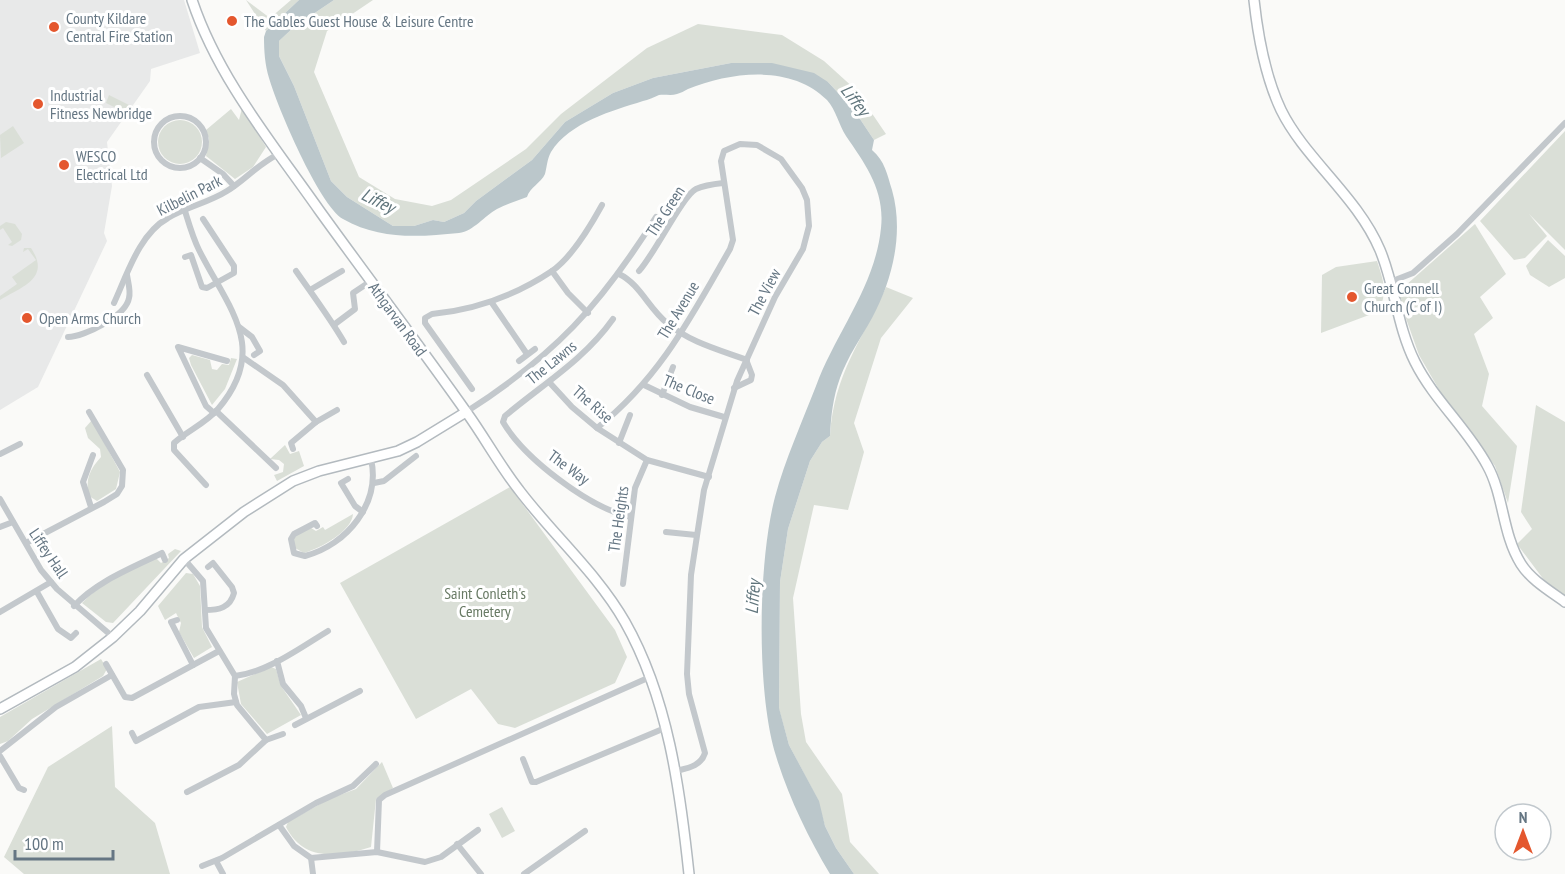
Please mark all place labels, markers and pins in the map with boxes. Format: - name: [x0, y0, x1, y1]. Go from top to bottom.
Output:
- place label: County Kildare Central Fire Station: [66, 8, 173, 46]
- place label: The Gables Guest House & Leisure Centre: [244, 11, 474, 31]
- marker: The Gables Guest House & Leisure Centre: [225, 14, 239, 28]
- marker: County Kildare Central Fire Station: [47, 20, 61, 34]
- place label: Industrial Fitness Newbridge: [50, 85, 152, 123]
- marker: Industrial Fitness Newbridge: [31, 97, 45, 111]
- place label: WESCO Electrical Ltd: [76, 146, 148, 184]
- marker: WESCO Electrical Ltd: [57, 158, 71, 172]
- place label: Great Connell Church (C of I): [1364, 278, 1442, 316]
- marker: Great Connell Church (C of I): [1345, 290, 1359, 304]
- place label: Open Arms Church: [39, 308, 141, 328]
- marker: Open Arms Church: [20, 311, 34, 325]

